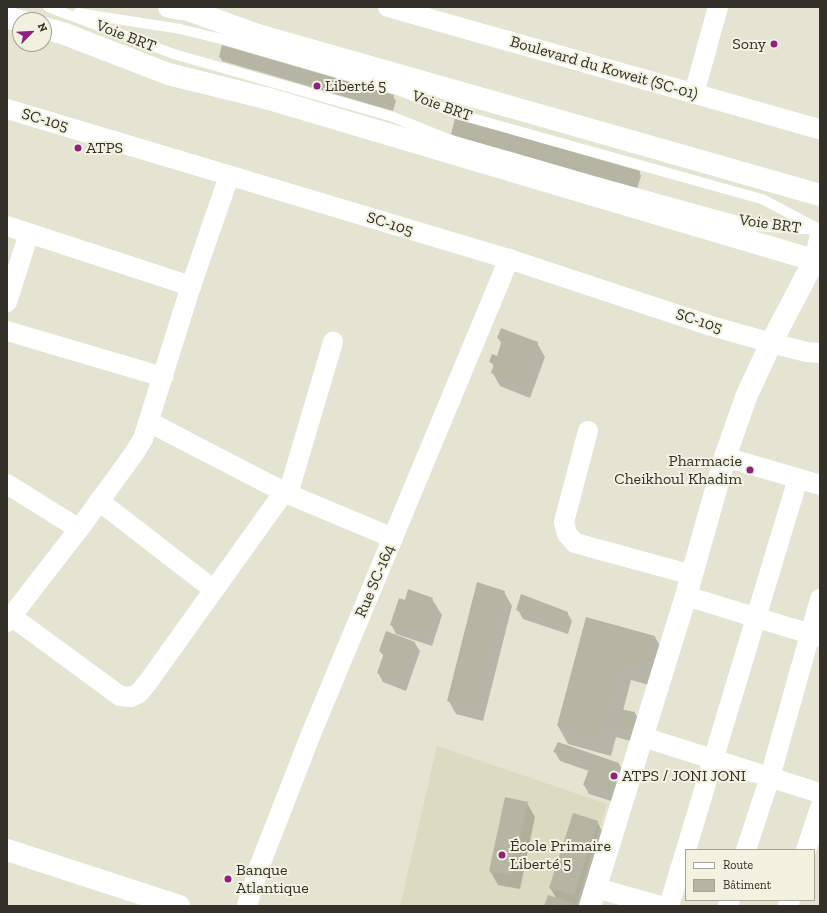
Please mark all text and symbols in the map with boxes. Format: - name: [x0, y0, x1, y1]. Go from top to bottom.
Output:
- north arrow: [12, 12, 52, 52]
- street label: Voie BRT: [93, 16, 159, 56]
- text: N: [35, 21, 50, 34]
- street label: Boulevard du Koweit (SC-01): [508, 32, 700, 104]
- place label: Sony: [732, 34, 766, 54]
- marker: Sony: [769, 39, 779, 49]
- place label: Liberté 5: [325, 76, 386, 96]
- marker: Liberté 5: [312, 81, 322, 91]
- street label: Voie BRT: [409, 86, 475, 126]
- street label: SC-105: [19, 104, 71, 136]
- place label: ATPS: [86, 138, 123, 158]
- marker: ATPS: [73, 143, 83, 153]
- street label: SC-105: [364, 208, 416, 240]
- street label: Voie BRT: [738, 210, 802, 238]
- street label: SC-105: [673, 305, 725, 337]
- place label: Pharmacie Cheikhoul Khadim: [614, 451, 742, 489]
- marker: Pharmacie Cheikhoul Khadim: [745, 465, 755, 475]
- street label: Rue SC-164: [351, 542, 399, 620]
- place label: ATPS / JONI JONI: [622, 766, 747, 786]
- marker: ATPS / JONI JONI: [609, 771, 619, 781]
- place label: École Primaire Liberté 5: [510, 836, 611, 874]
- legend: [685, 849, 815, 901]
- marker: École Primaire Liberté 5: [497, 850, 507, 860]
- text: Route: [723, 858, 753, 872]
- place label: Banque Atlantique: [236, 860, 309, 898]
- marker: Banque Atlantique: [223, 874, 233, 884]
- text: Bâtiment: [723, 878, 771, 892]

